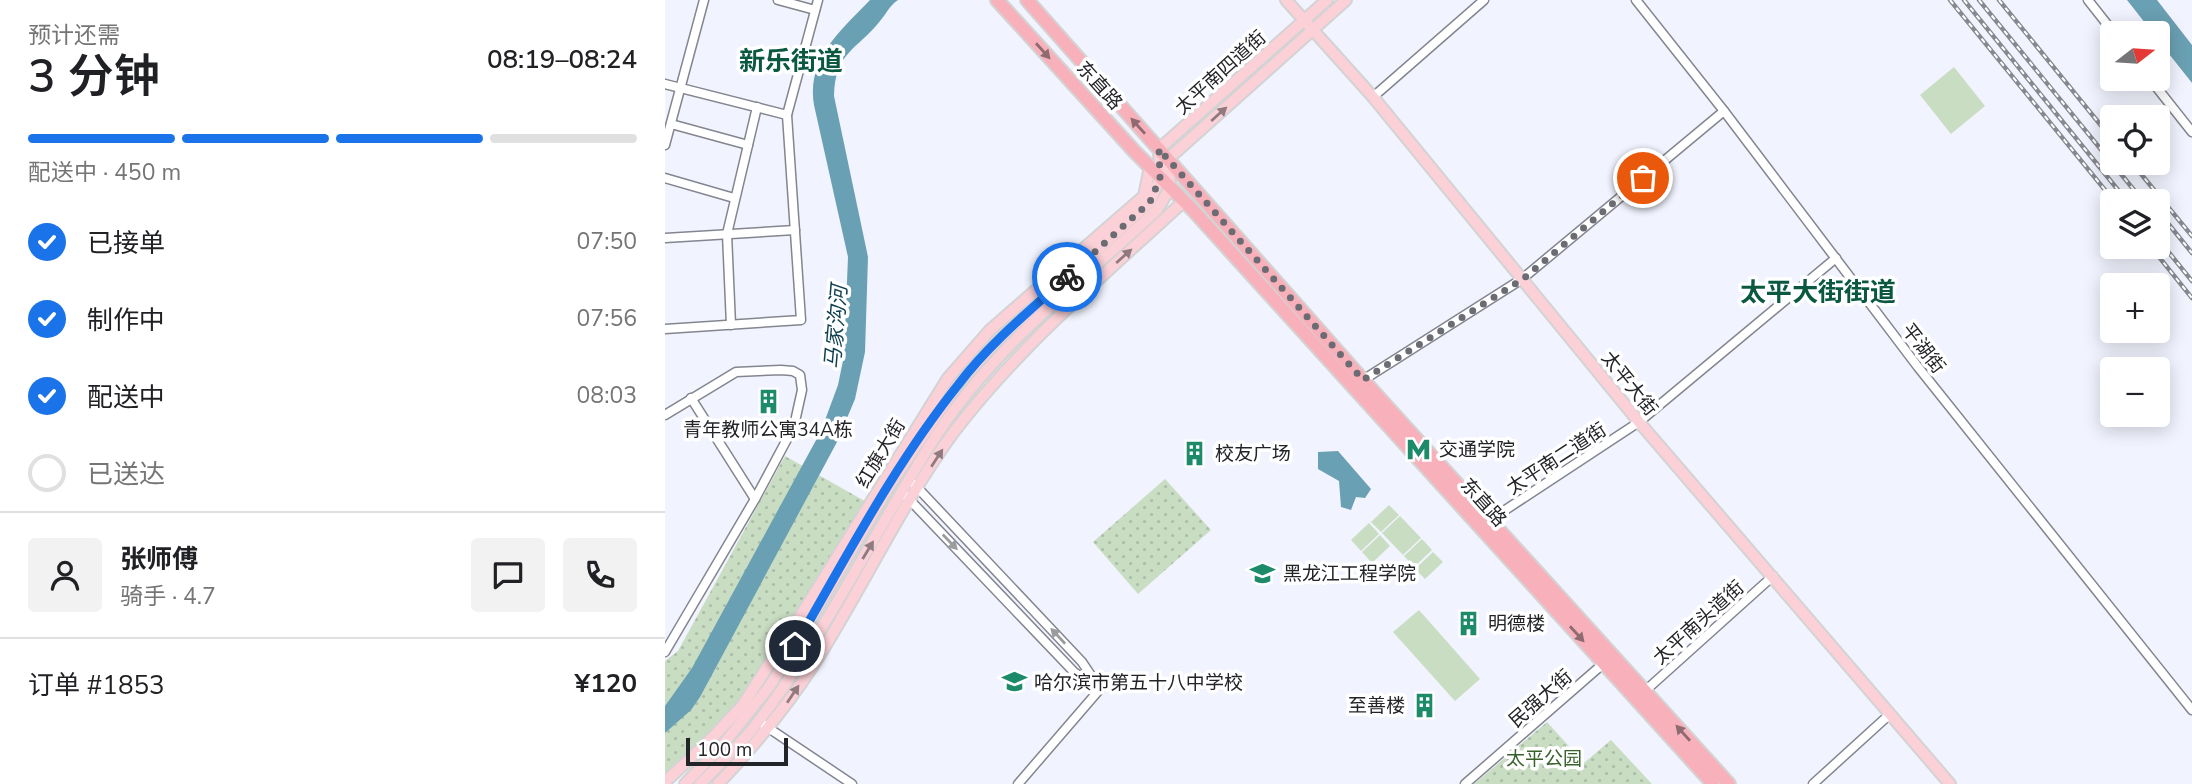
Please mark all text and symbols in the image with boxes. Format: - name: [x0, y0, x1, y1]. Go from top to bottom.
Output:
- text: 预计还需: [28, 20, 120, 51]
- north arrow: [2100, 21, 2170, 91]
- map controls: [2100, 21, 2170, 427]
- street label: 太平南四道街: [1170, 25, 1272, 121]
- text: 08:19–08:24: [487, 42, 637, 77]
- one-way arrow: [1035, 42, 1050, 59]
- district label: 新乐街道: [739, 44, 843, 79]
- text: 3 分钟: [28, 45, 160, 108]
- street label: 东直路: [1071, 56, 1128, 116]
- button: locate: [2100, 105, 2170, 175]
- one-way arrow: [1210, 106, 1227, 122]
- one-way arrow: [1131, 118, 1147, 135]
- pin: [1613, 148, 1673, 208]
- text: 配送中 · 450 m: [28, 157, 181, 188]
- icon: bag: [1624, 159, 1662, 197]
- button: layers: [2100, 189, 2170, 259]
- icon: check: [28, 223, 66, 261]
- text: 已接单: [87, 226, 165, 261]
- text: 07:50: [577, 226, 637, 257]
- courier: [1032, 242, 1102, 312]
- one-way arrow: [1115, 248, 1133, 264]
- icon: bike: [1048, 258, 1086, 296]
- button: +: [2100, 273, 2170, 343]
- district label: 太平大街街道: [1740, 275, 1896, 310]
- water label: 马家沟河: [818, 280, 854, 370]
- icon: check: [28, 300, 66, 338]
- text: 制作中: [87, 303, 165, 338]
- text: 07:56: [577, 303, 637, 334]
- street label: 平湖街: [1895, 318, 1951, 379]
- street label: 太平大街: [1595, 346, 1663, 421]
- button: −: [2100, 357, 2170, 427]
- icon: check: [28, 377, 66, 415]
- text: 配送中: [87, 380, 165, 415]
- text: 08:03: [577, 380, 637, 411]
- building icon: 青年教师公寓34A栋: [754, 387, 782, 415]
- street label: 红旗大街: [850, 414, 912, 493]
- place label: 青年教师公寓34A栋: [683, 417, 853, 443]
- street label: 太平南二道街: [1502, 417, 1611, 501]
- metro station icon: 交通学院: [1405, 435, 1433, 463]
- place label: 交通学院: [1439, 437, 1515, 463]
- building icon: 校友广场: [1181, 439, 1209, 467]
- place label: 校友广场: [1215, 441, 1291, 467]
- one-way arrow: [930, 449, 944, 467]
- text: 已送达: [87, 457, 165, 492]
- street label: 东直路: [1455, 473, 1512, 533]
- one-way arrow: [941, 533, 957, 550]
- button: person: [28, 538, 102, 612]
- button: chat: [471, 538, 545, 612]
- button: phone: [563, 538, 637, 612]
- one-way arrow: [861, 540, 874, 560]
- text: 张师傅: [120, 542, 198, 577]
- school or university icon: 黑龙江工程学院: [1249, 559, 1277, 587]
- place label: 黑龙江工程学院: [1283, 561, 1416, 587]
- street label: 太平南头道街: [1648, 575, 1750, 671]
- text: 骑手 · 4.7: [120, 581, 216, 612]
- building icon: 明德楼: [1454, 609, 1482, 637]
- place label: 明德楼: [1488, 611, 1545, 637]
- pin: [765, 616, 825, 676]
- one-way arrow: [1569, 625, 1585, 643]
- icon: home: [776, 627, 814, 665]
- one-way arrow: [1049, 627, 1066, 644]
- street label: 民强大街: [1503, 664, 1578, 734]
- text: ¥120: [575, 666, 637, 701]
- text: 订单 #1853: [28, 668, 165, 703]
- school or university icon: 哈尔滨市第五十八中学校: [1000, 668, 1028, 696]
- place label: 哈尔滨市第五十八中学校: [1034, 670, 1243, 696]
- one-way arrow: [786, 685, 800, 703]
- building icon: 至善楼: [1411, 691, 1439, 719]
- place label: 至善楼: [1348, 693, 1405, 719]
- one-way arrow: [1675, 724, 1691, 742]
- scale bar: [686, 735, 787, 767]
- text: 100 m: [697, 737, 752, 763]
- park label: 太平公园: [1506, 746, 1582, 772]

